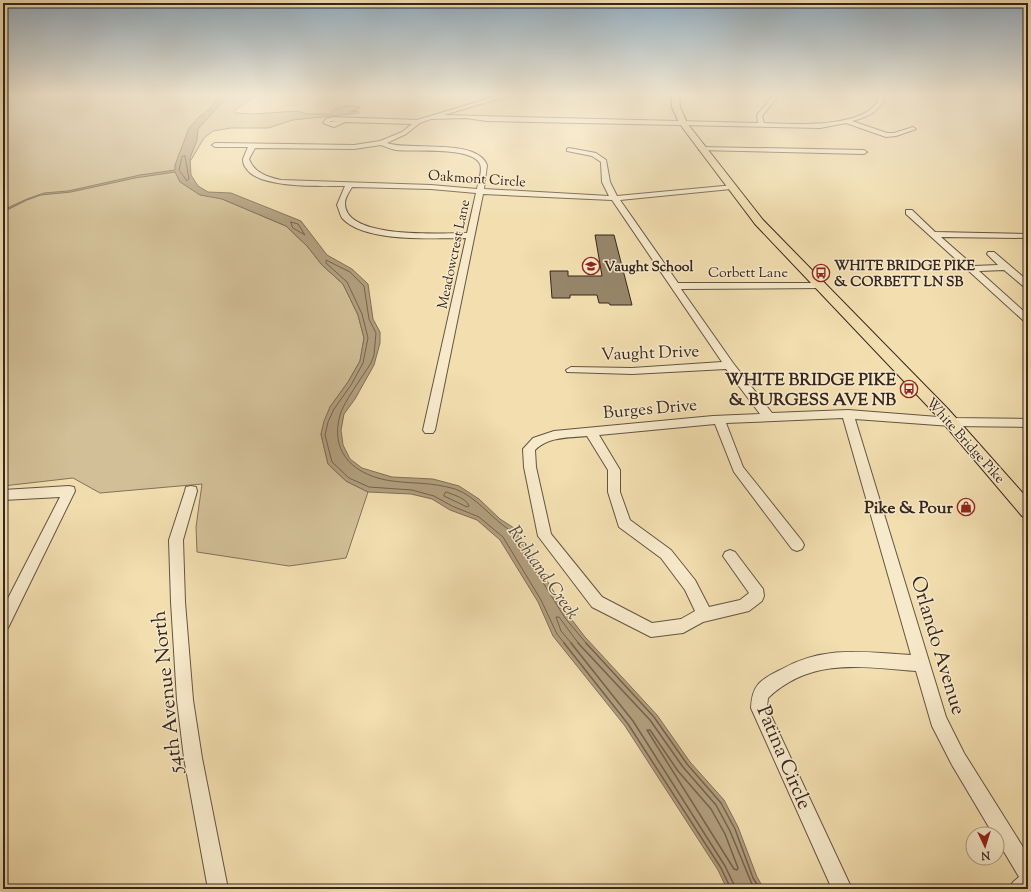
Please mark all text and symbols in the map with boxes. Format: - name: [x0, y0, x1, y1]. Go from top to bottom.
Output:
- street label: Oakmont Circle: [427, 167, 526, 193]
- street label: Meadowcrest Lane: [434, 198, 476, 311]
- school or university icon: Vaught School: [581, 256, 601, 276]
- place label: WHITE BRIDGE PIKE & CORBETT LN SB: [834, 257, 976, 293]
- place label: Vaught School: [604, 258, 693, 278]
- bus stop icon: WHITE BRIDGE PIKE & CORBETT LN SB: [811, 263, 831, 283]
- street label: Corbett Lane: [708, 264, 788, 284]
- street label: Vaught Drive: [600, 340, 700, 368]
- place label: WHITE BRIDGE PIKE & BURGESS AVE NB: [725, 369, 897, 413]
- bus stop icon: WHITE BRIDGE PIKE & BURGESS AVE NB: [899, 379, 919, 399]
- street label: Burges Drive: [602, 394, 698, 426]
- street label: White Bridge Pike: [920, 394, 1009, 489]
- place label: Pike & Pour: [864, 497, 954, 521]
- shop icon: Pike & Pour: [956, 497, 976, 517]
- water label: Richland Creek: [500, 521, 584, 625]
- street label: Orlando Avenue: [902, 573, 972, 719]
- street label: 54th Avenue North: [146, 609, 192, 775]
- street label: Patina Circle: [748, 701, 818, 814]
- north arrow: [965, 826, 1005, 866]
- text: N: [980, 847, 992, 863]

